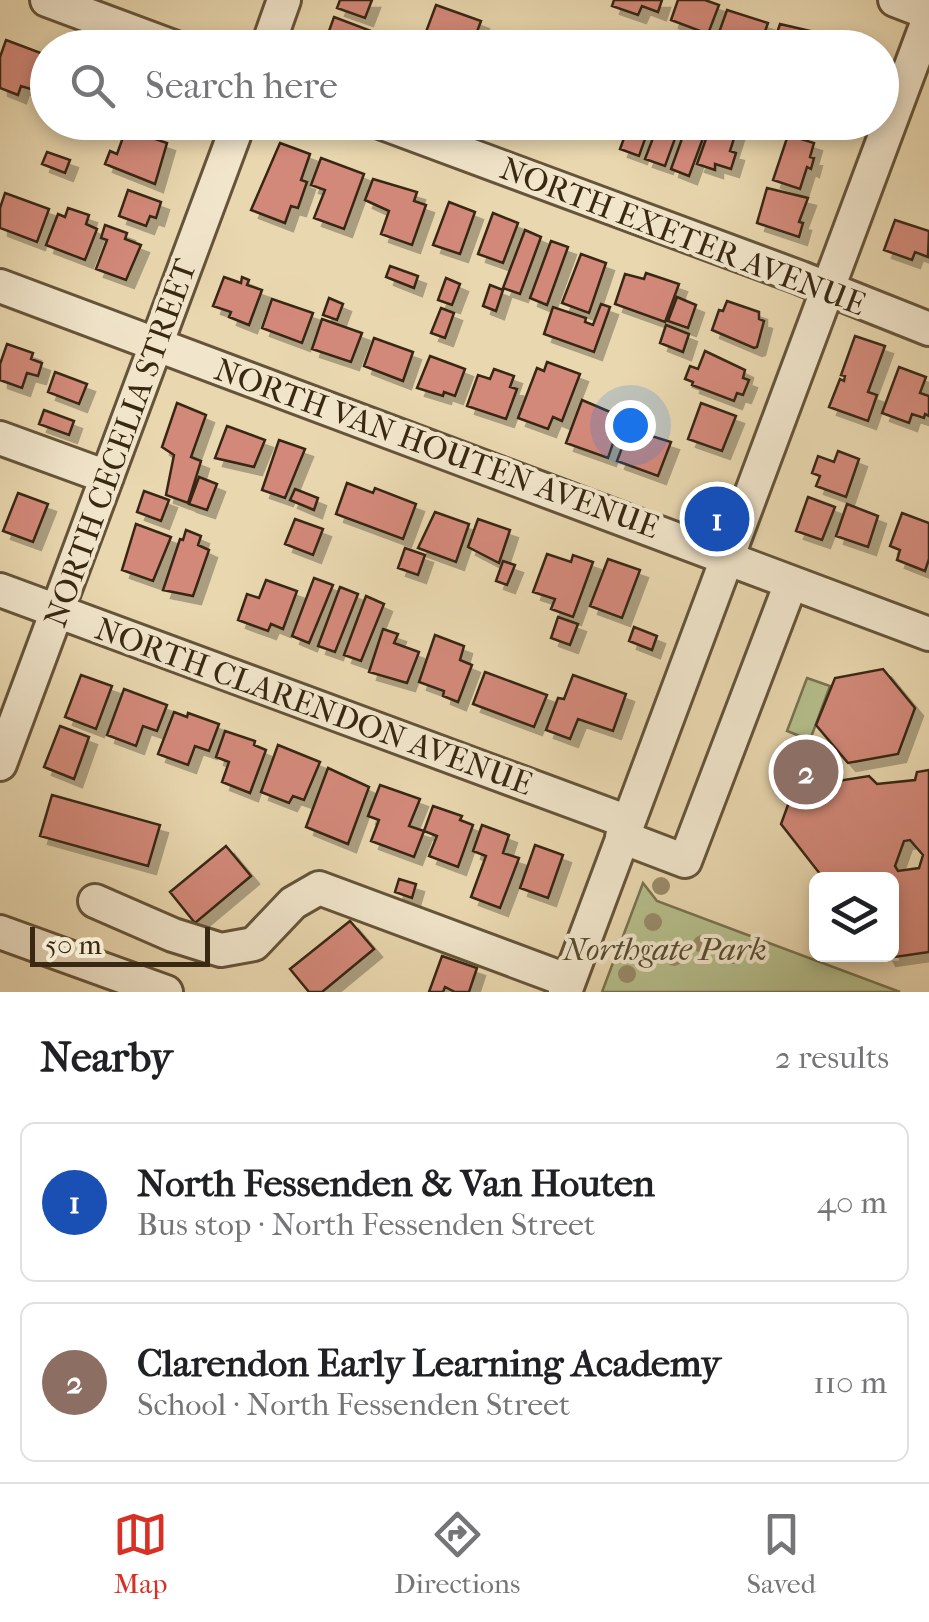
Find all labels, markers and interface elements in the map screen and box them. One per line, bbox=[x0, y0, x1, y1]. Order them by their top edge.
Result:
search box bbox=[30, 30, 899, 140]
icon: search bbox=[65, 58, 120, 113]
text: Search here bbox=[145, 63, 338, 108]
street label: NORTH EXETER AVENUE bbox=[495, 150, 870, 323]
street label: NORTH CECELIA STREET bbox=[37, 254, 204, 632]
street label: NORTH VAN HOUTEN AVENUE bbox=[210, 351, 664, 546]
your location bbox=[605, 400, 656, 451]
pin: 1 bbox=[684, 482, 750, 556]
street label: NORTH CLARENDON AVENUE bbox=[90, 610, 537, 803]
pin: 2 bbox=[774, 734, 838, 810]
map controls bbox=[809, 872, 899, 962]
button: layers bbox=[809, 872, 899, 962]
scale bar bbox=[30, 922, 210, 966]
text: 50 m bbox=[45, 928, 102, 961]
park label: Northgate Park bbox=[562, 931, 767, 968]
text: Nearby bbox=[40, 1033, 172, 1082]
text: 2 results bbox=[775, 1039, 889, 1076]
text: North Fessenden & Van Houten bbox=[137, 1161, 655, 1206]
text: 1 bbox=[69, 1184, 80, 1221]
text: 40 m bbox=[817, 1184, 887, 1221]
text: Bus stop · North Fessenden Street bbox=[137, 1206, 595, 1243]
text: Clarendon Early Learning Academy bbox=[137, 1341, 721, 1386]
text: 2 bbox=[66, 1364, 83, 1401]
text: 110 m bbox=[813, 1364, 887, 1401]
text: School · North Fessenden Street bbox=[137, 1386, 570, 1423]
tab: Map bbox=[113, 1507, 168, 1600]
tab: Directions bbox=[394, 1507, 520, 1600]
tab: Saved bbox=[746, 1507, 816, 1600]

